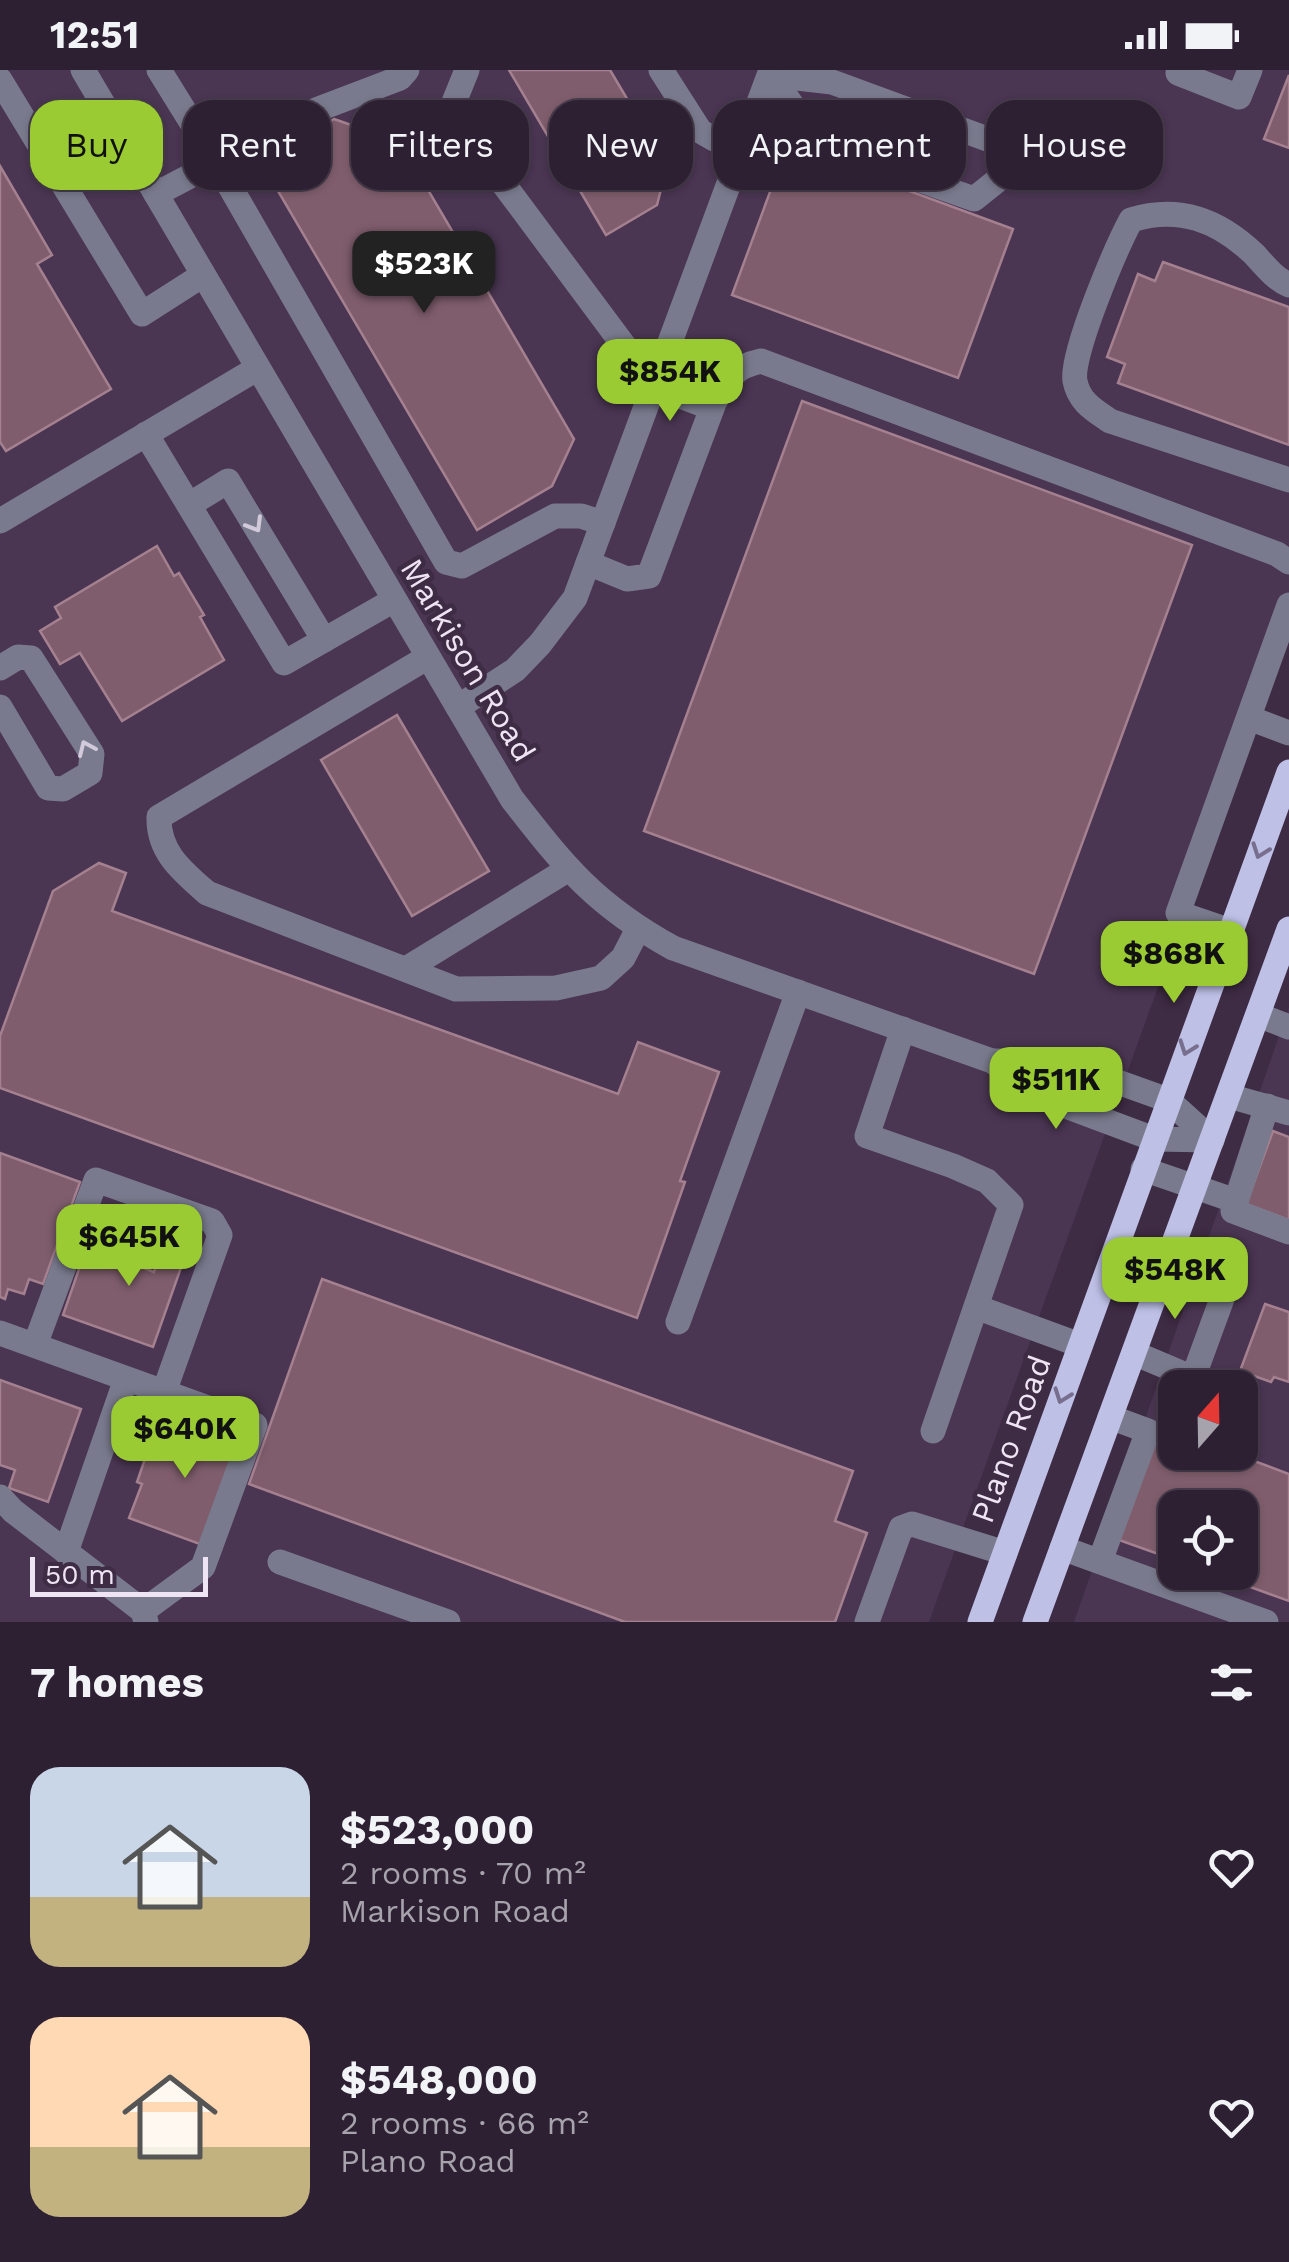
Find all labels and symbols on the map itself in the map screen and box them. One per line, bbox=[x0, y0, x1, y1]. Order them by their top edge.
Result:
pin: $523K bbox=[354, 231, 494, 316]
pin: $854K bbox=[600, 339, 740, 424]
one-way arrow bbox=[242, 514, 261, 532]
street label: Markison Road bbox=[393, 552, 543, 768]
one-way arrow bbox=[78, 741, 98, 759]
one-way arrow bbox=[1251, 842, 1272, 859]
pin: $868K bbox=[1104, 921, 1244, 1006]
one-way arrow bbox=[1179, 1039, 1199, 1056]
pin: $511K bbox=[986, 1047, 1126, 1132]
pin: $645K bbox=[59, 1204, 199, 1289]
pin: $548K bbox=[1105, 1237, 1245, 1322]
street label: Plano Road bbox=[963, 1350, 1059, 1528]
north arrow bbox=[1158, 1370, 1258, 1470]
one-way arrow bbox=[1053, 1386, 1073, 1403]
pin: $640K bbox=[115, 1396, 255, 1481]
scale bar bbox=[30, 1552, 208, 1596]

